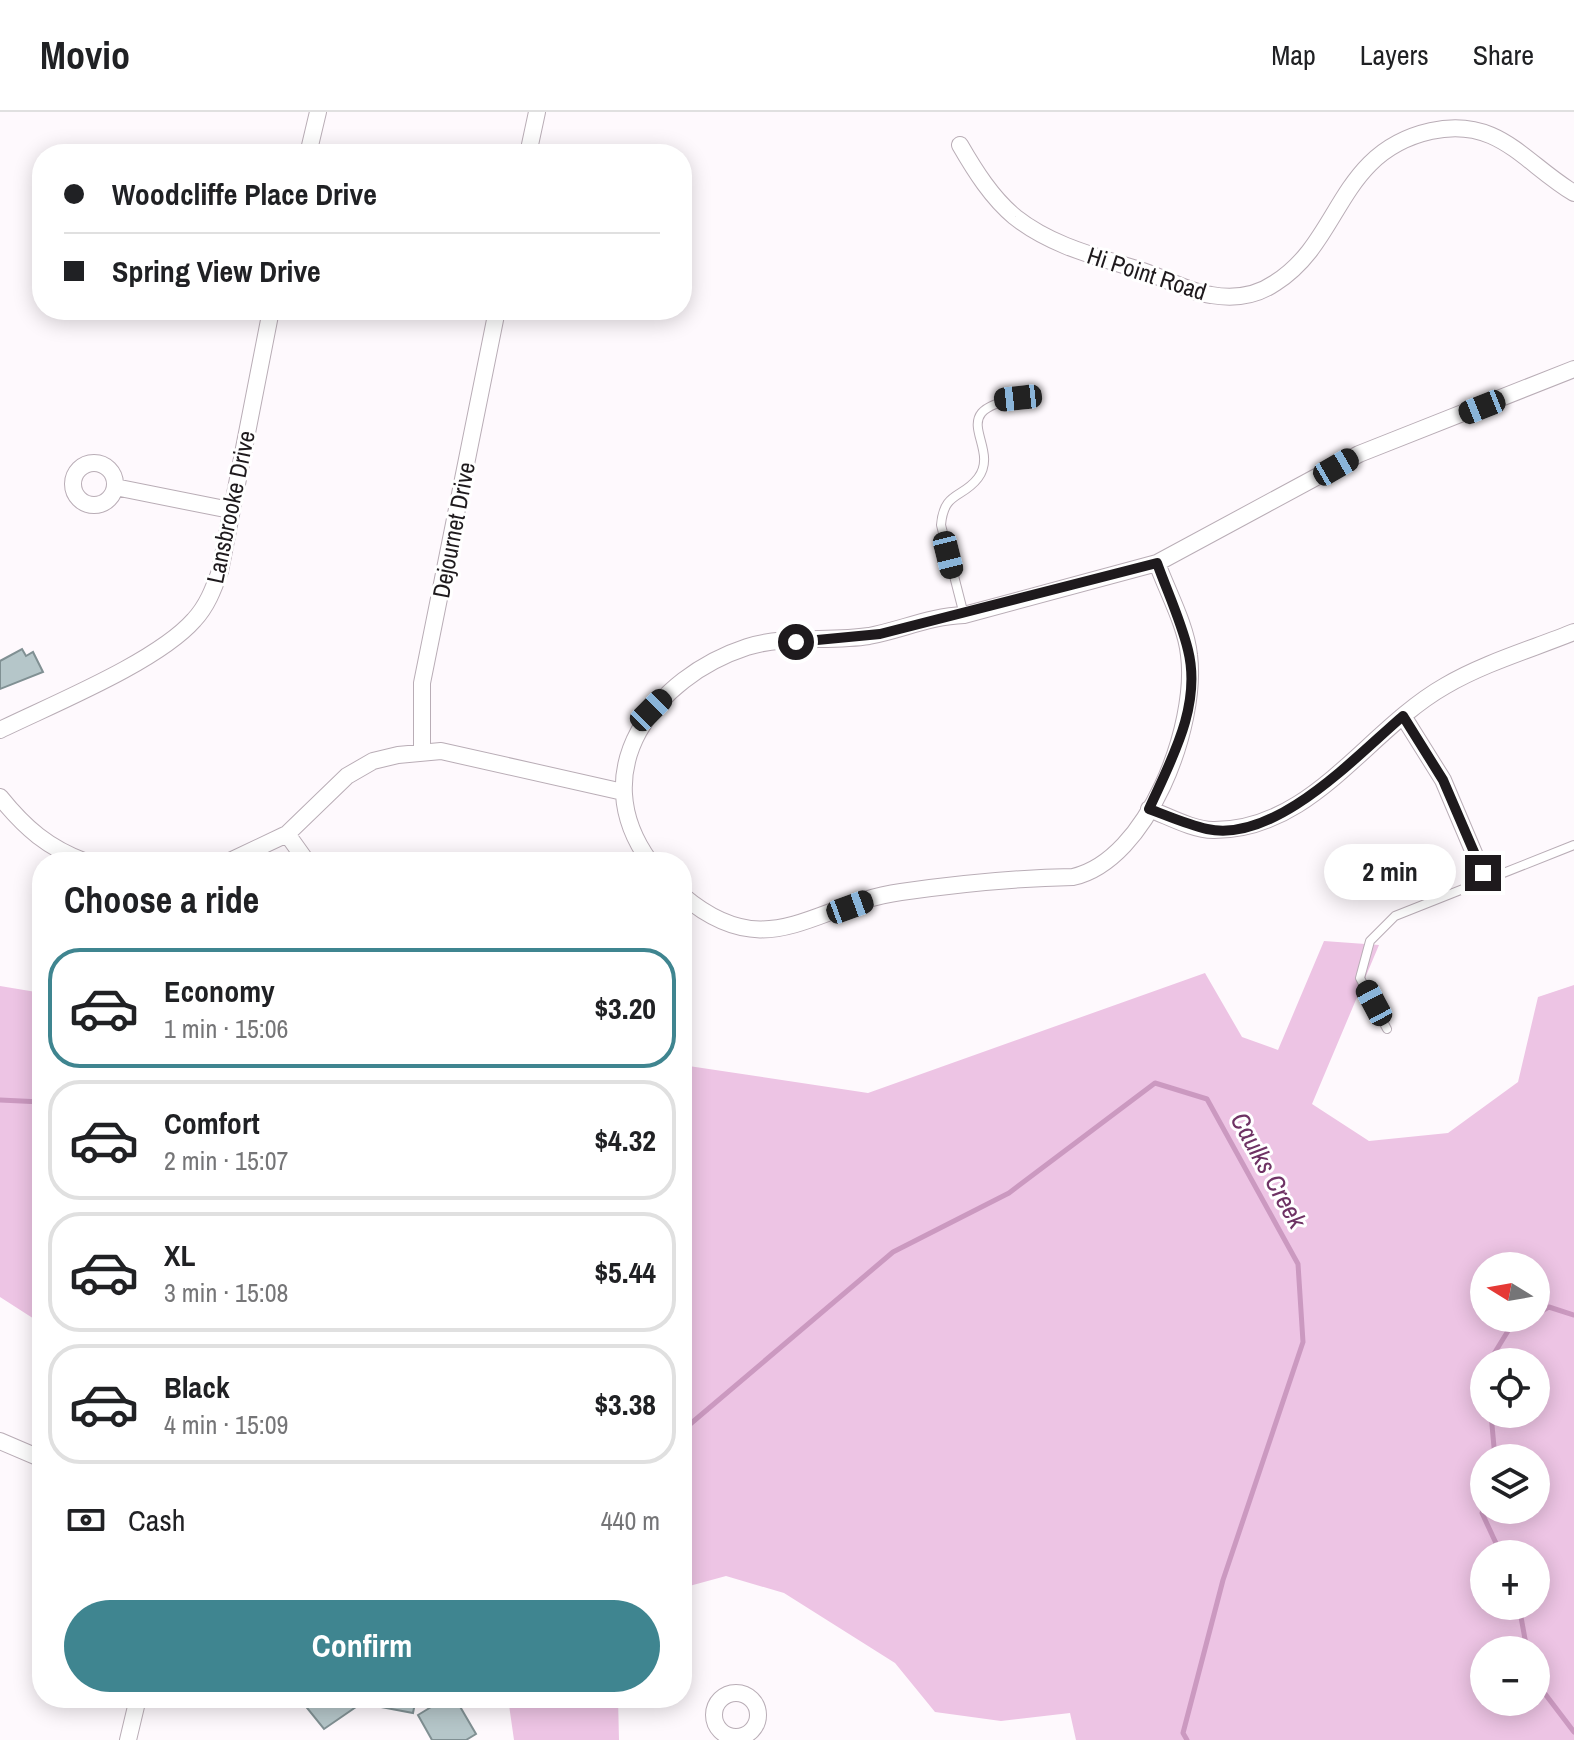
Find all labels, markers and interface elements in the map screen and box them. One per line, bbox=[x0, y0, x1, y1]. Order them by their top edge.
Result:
text: Movio bbox=[40, 30, 130, 81]
text: Map bbox=[1271, 36, 1316, 74]
text: Layers bbox=[1360, 36, 1429, 74]
text: Share bbox=[1473, 36, 1534, 74]
text: Woodcliffe Place Drive bbox=[112, 174, 377, 214]
street label: Hi Point Road bbox=[1083, 239, 1211, 307]
text: Spring View Drive bbox=[112, 251, 321, 291]
car bbox=[993, 384, 1043, 412]
car bbox=[1455, 387, 1509, 427]
street label: Lansbrooke Drive bbox=[198, 428, 262, 586]
car bbox=[1309, 445, 1363, 489]
street label: Dejournet Drive bbox=[424, 459, 482, 601]
car bbox=[931, 529, 965, 581]
route start bbox=[778, 624, 814, 660]
car bbox=[626, 685, 676, 735]
callout: 2 min bbox=[1323, 845, 1455, 901]
text: 2 min bbox=[1362, 854, 1418, 889]
route end bbox=[1465, 855, 1501, 891]
text: Choose a ride bbox=[64, 876, 259, 924]
car bbox=[823, 888, 877, 926]
text: Economy bbox=[164, 971, 275, 1011]
icon: car bbox=[68, 972, 140, 1044]
car bbox=[1352, 976, 1396, 1030]
text: $3.20 bbox=[594, 988, 656, 1028]
text: 1 min · 15:06 bbox=[164, 1011, 288, 1046]
text: Comfort bbox=[164, 1103, 260, 1143]
icon: car bbox=[68, 1104, 140, 1176]
water label: Caulks Creek bbox=[1223, 1106, 1316, 1236]
text: $4.32 bbox=[594, 1120, 656, 1160]
text: 2 min · 15:07 bbox=[164, 1143, 288, 1178]
text: XL bbox=[164, 1235, 195, 1275]
icon: car bbox=[68, 1236, 140, 1308]
text: $5.44 bbox=[594, 1252, 656, 1292]
north arrow bbox=[1470, 1252, 1550, 1332]
map controls bbox=[1470, 1252, 1550, 1716]
text: 3 min · 15:08 bbox=[164, 1275, 288, 1310]
button: locate bbox=[1470, 1348, 1550, 1428]
text: Black bbox=[164, 1367, 230, 1407]
icon: car bbox=[68, 1368, 140, 1440]
text: $3.38 bbox=[594, 1384, 656, 1424]
text: 4 min · 15:09 bbox=[164, 1407, 288, 1442]
button: layers bbox=[1470, 1444, 1550, 1524]
icon: cash bbox=[64, 1498, 108, 1542]
text: Cash bbox=[128, 1500, 185, 1540]
text: 440 m bbox=[601, 1503, 660, 1538]
button: + bbox=[1470, 1540, 1550, 1620]
button: Confirm bbox=[64, 1600, 660, 1692]
button: − bbox=[1470, 1636, 1550, 1716]

